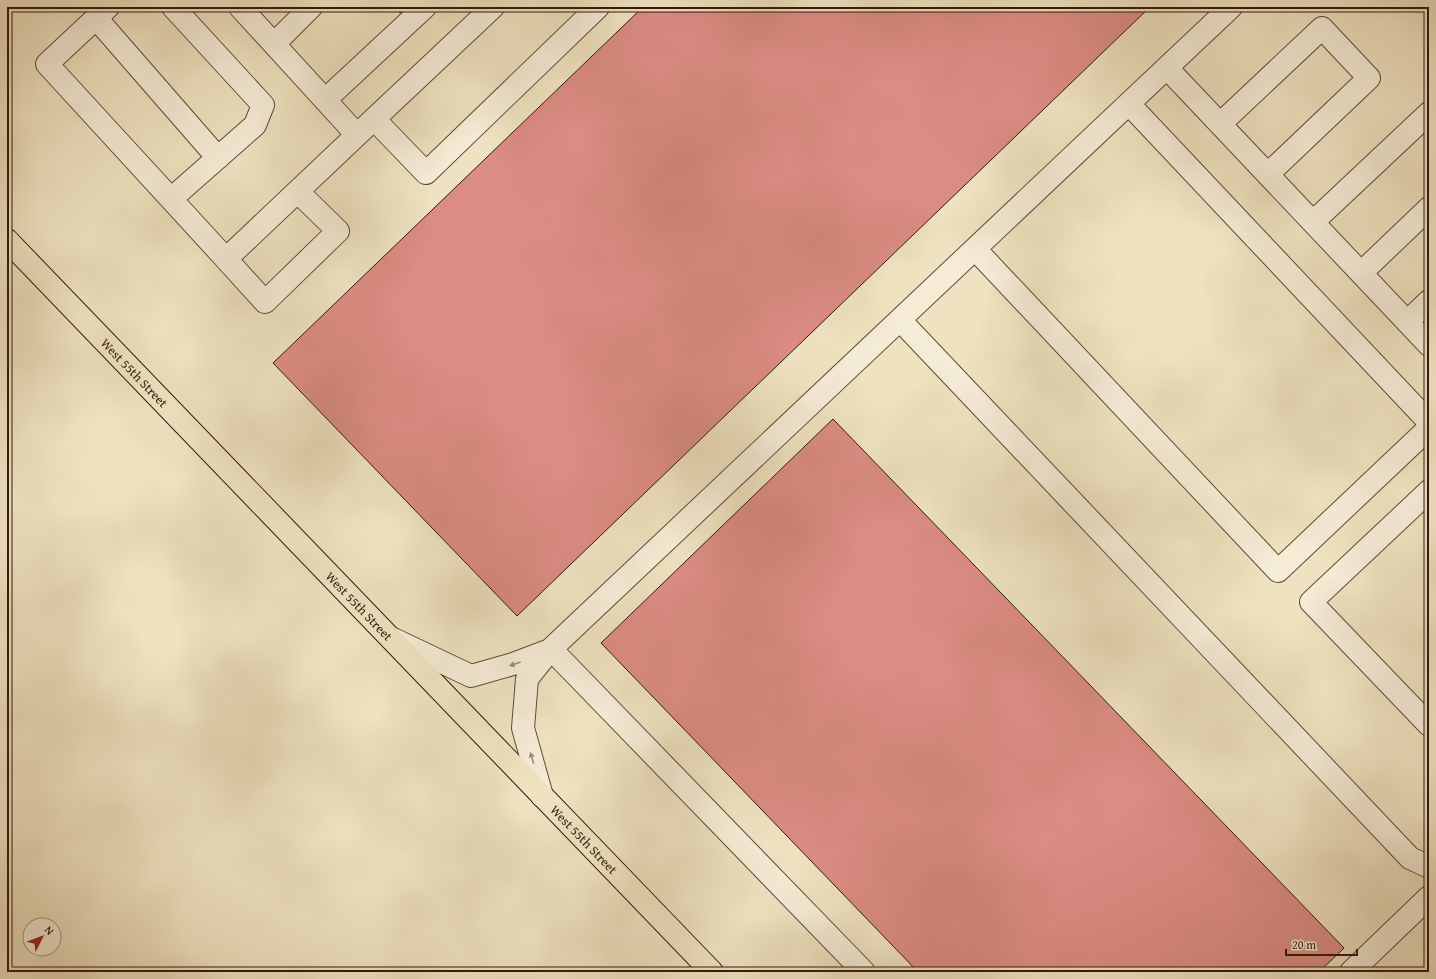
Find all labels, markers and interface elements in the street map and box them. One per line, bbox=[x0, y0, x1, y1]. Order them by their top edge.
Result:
street label: West 55th Street bbox=[97, 334, 173, 412]
street label: West 55th Street bbox=[321, 567, 398, 645]
one-way arrow bbox=[508, 661, 520, 667]
one-way arrow bbox=[528, 752, 534, 764]
street label: West 55th Street bbox=[546, 800, 622, 878]
north arrow bbox=[22, 917, 62, 957]
text: N bbox=[41, 922, 58, 939]
scale bar bbox=[1286, 931, 1357, 957]
text: 20 m bbox=[1292, 936, 1316, 953]

